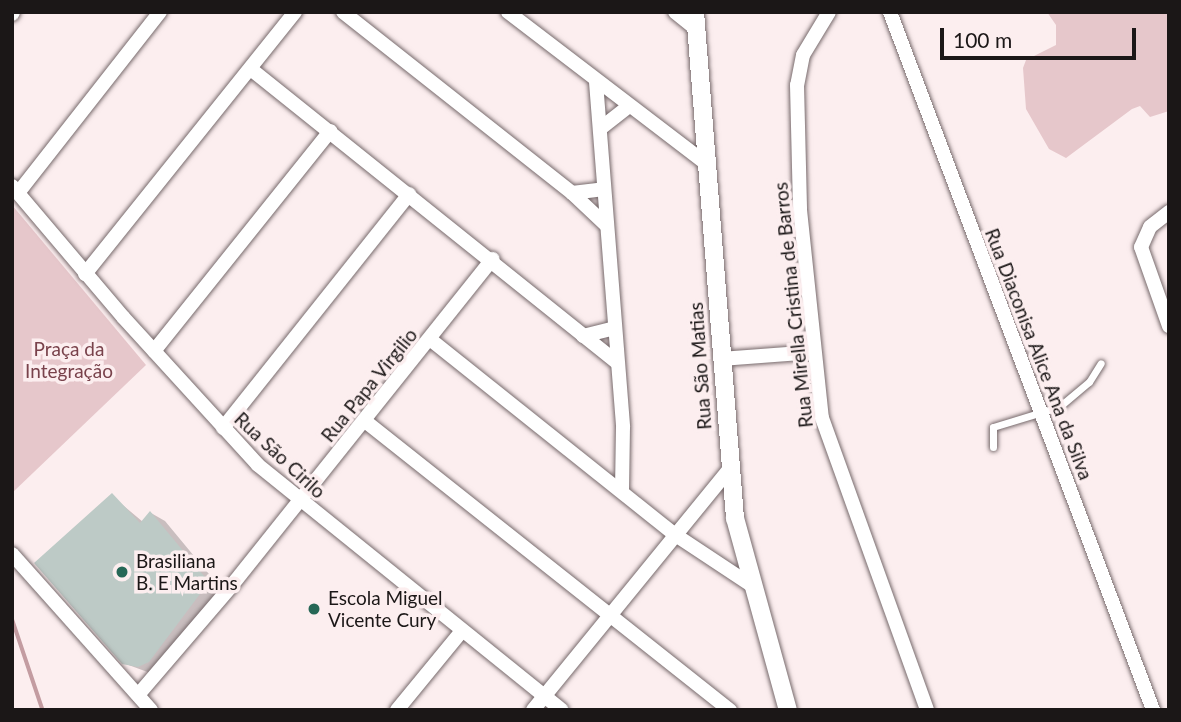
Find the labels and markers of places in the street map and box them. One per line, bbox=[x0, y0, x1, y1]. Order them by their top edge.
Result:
place label: Brasiliana B. E Martins bbox=[136, 550, 238, 594]
marker: Brasiliana B. E Martins bbox=[114, 564, 130, 580]
place label: Escola Miguel Vicente Cury bbox=[328, 587, 443, 631]
marker: Escola Miguel Vicente Cury bbox=[306, 601, 322, 617]

